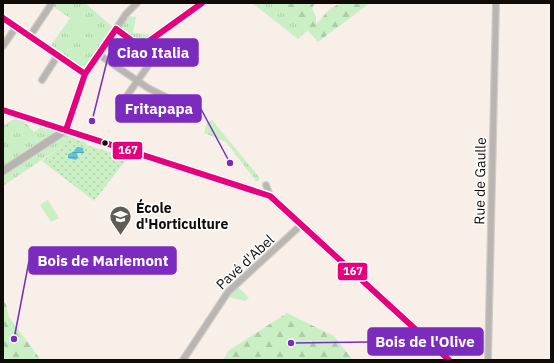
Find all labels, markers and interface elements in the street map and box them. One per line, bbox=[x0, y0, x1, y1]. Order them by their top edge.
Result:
callout: Ciao Italia bbox=[109, 39, 198, 66]
text: Ciao Italia bbox=[117, 43, 190, 62]
callout: Fritapapa bbox=[116, 95, 201, 122]
text: Fritapapa bbox=[125, 99, 194, 118]
street label: Rue de Gaulle bbox=[470, 137, 490, 225]
unlabelled marker bbox=[100, 138, 110, 148]
line badge: 167 bbox=[112, 141, 143, 160]
text: 167 bbox=[118, 143, 138, 157]
place label: École d'Horticulture bbox=[136, 198, 228, 233]
school or university icon: École d'Horticulture bbox=[108, 203, 134, 236]
street label: Pavé d'Abel bbox=[212, 230, 278, 293]
callout: Bois de Mariemont bbox=[29, 247, 176, 274]
text: Bois de Mariemont bbox=[37, 251, 169, 270]
line badge: 167 bbox=[337, 262, 368, 281]
text: 167 bbox=[343, 264, 363, 278]
callout: Bois de l'Olive bbox=[368, 328, 483, 355]
text: Bois de l'Olive bbox=[375, 332, 475, 351]

